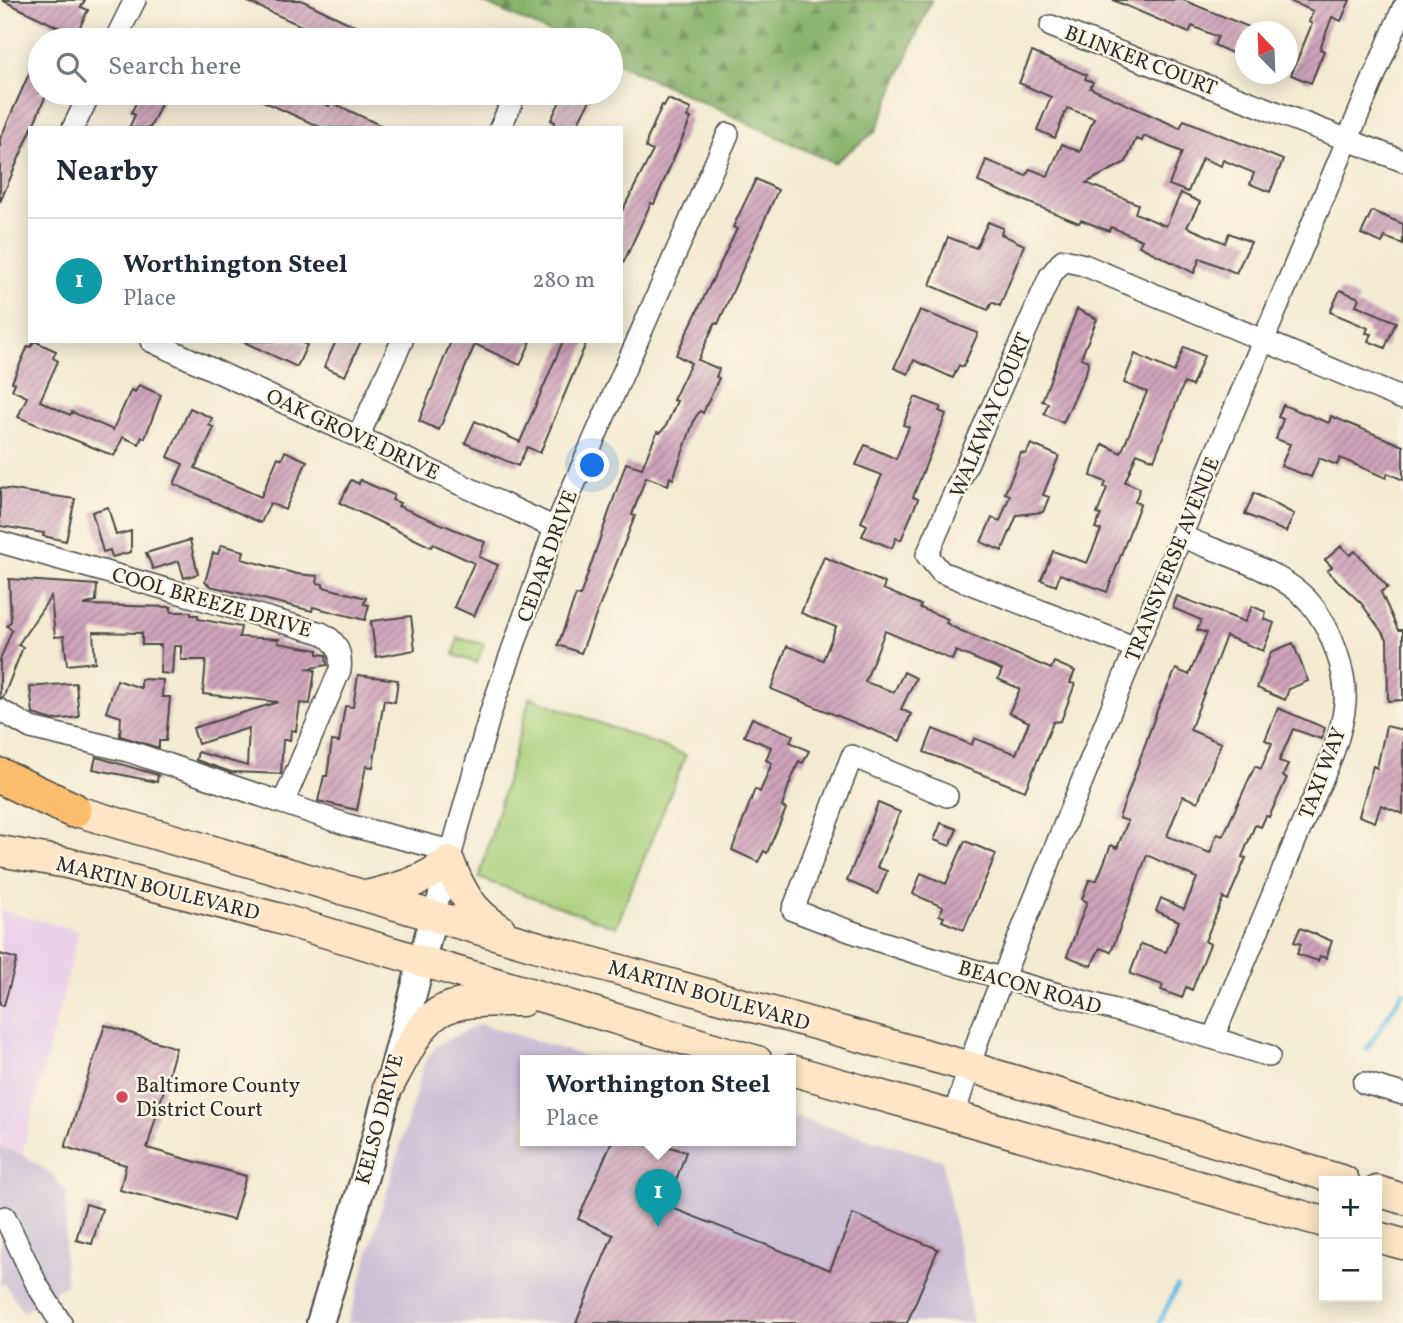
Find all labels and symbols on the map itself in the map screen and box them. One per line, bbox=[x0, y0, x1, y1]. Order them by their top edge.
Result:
street label: BLINKER COURT bbox=[1060, 19, 1221, 104]
north arrow bbox=[1235, 21, 1298, 84]
street label: WALKWAY COURT bbox=[944, 329, 1039, 503]
street label: OAK GROVE DRIVE bbox=[261, 382, 444, 488]
your location bbox=[575, 448, 609, 482]
street label: TRANSVERSE AVENUE bbox=[1119, 453, 1228, 666]
street label: CEDAR DRIVE bbox=[511, 486, 586, 627]
street label: COOL BREEZE DRIVE bbox=[108, 561, 315, 646]
street label: TAXI WAY bbox=[1293, 724, 1354, 824]
street label: MARTIN BOULEVARD bbox=[53, 850, 262, 929]
street label: MARTIN BOULEVARD bbox=[604, 954, 813, 1039]
street label: BEACON ROAD bbox=[955, 954, 1105, 1023]
street label: KELSO DRIVE bbox=[349, 1051, 412, 1188]
place label: Baltimore County District Court bbox=[136, 1072, 301, 1125]
marker: Baltimore County District Court bbox=[114, 1089, 130, 1105]
pin: 1 bbox=[635, 1169, 681, 1227]

